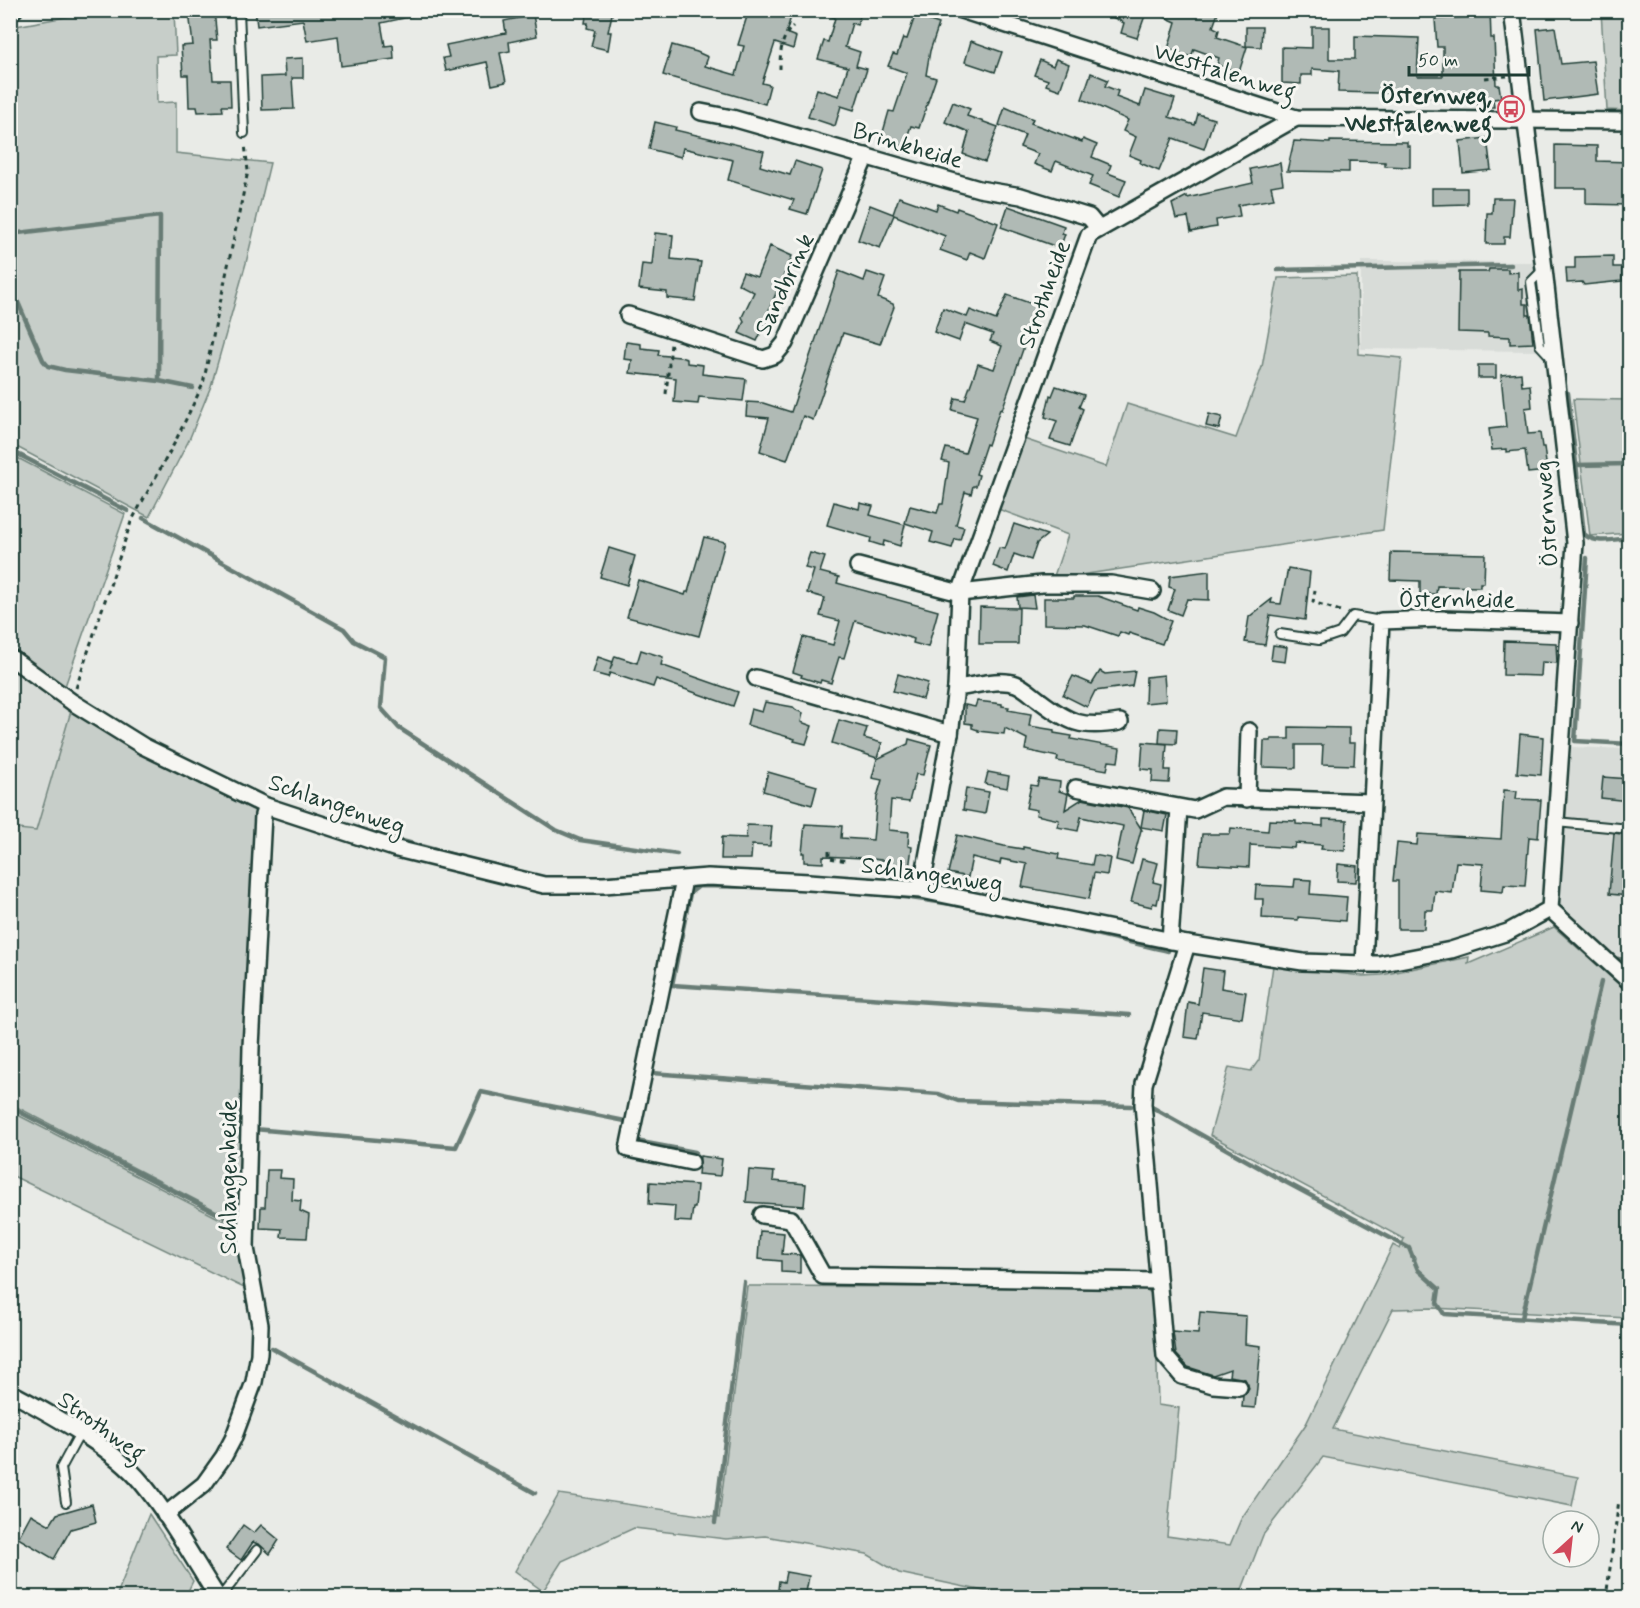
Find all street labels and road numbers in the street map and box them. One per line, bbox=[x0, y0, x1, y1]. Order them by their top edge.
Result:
street label: Westfalenweg bbox=[1149, 36, 1299, 112]
street label: Brinkheide bbox=[849, 116, 967, 177]
street label: Sandbrink bbox=[748, 228, 823, 341]
street label: Strothheide bbox=[1012, 236, 1079, 353]
street label: Östernweg bbox=[1528, 460, 1567, 568]
street label: Östernheide bbox=[1399, 585, 1515, 616]
street label: Schlangenweg bbox=[263, 768, 409, 845]
street label: Schlangenweg bbox=[859, 850, 1005, 903]
street label: Schlangenheide bbox=[214, 1099, 247, 1255]
street label: Strothweg bbox=[49, 1385, 151, 1472]

